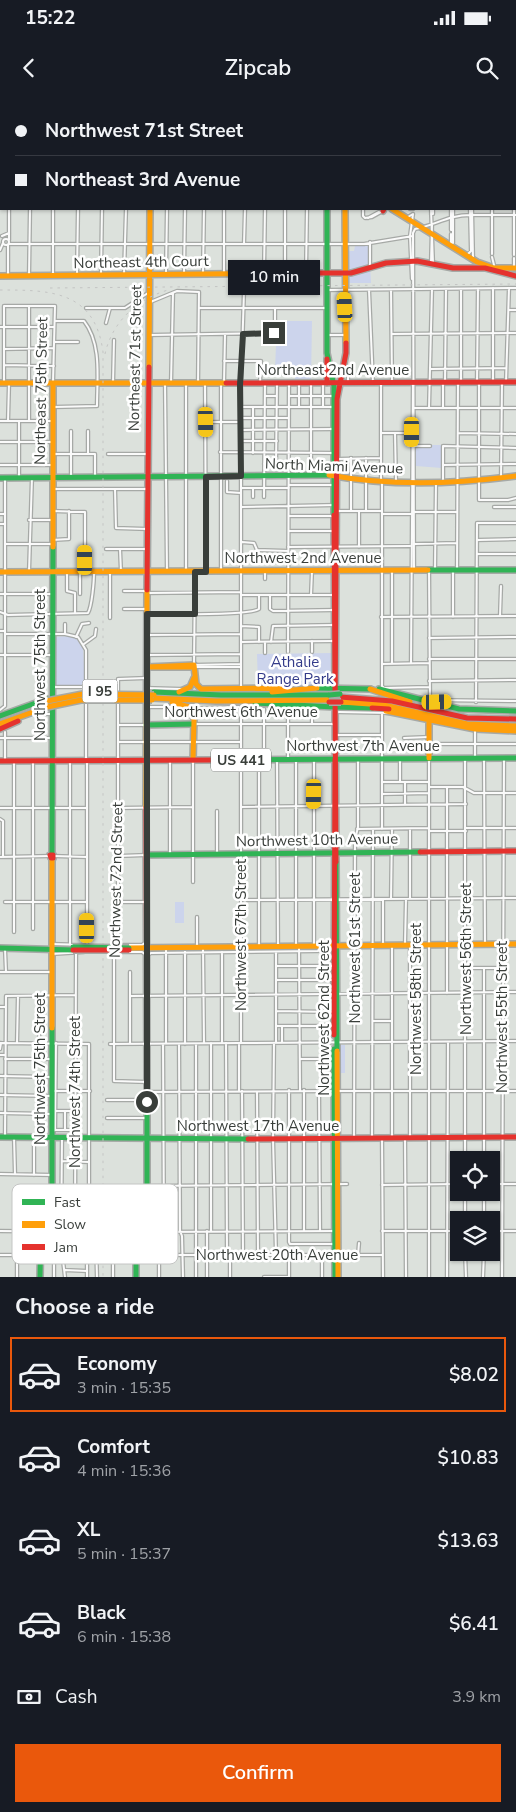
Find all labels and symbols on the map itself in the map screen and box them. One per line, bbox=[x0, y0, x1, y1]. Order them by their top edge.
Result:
street label: Northeast 4th Court bbox=[73, 251, 209, 273]
callout: 10 min bbox=[228, 260, 320, 296]
street label: Northeast 71st Street bbox=[124, 284, 146, 431]
car bbox=[336, 292, 353, 322]
street label: Northeast 75th Street bbox=[30, 316, 52, 465]
route end bbox=[263, 322, 285, 344]
street label: Northeast 2nd Avenue bbox=[257, 360, 409, 380]
car bbox=[198, 407, 213, 437]
car bbox=[404, 417, 419, 447]
street label: North Miami Avenue bbox=[265, 454, 403, 478]
car bbox=[77, 545, 92, 575]
street label: Northwest 2nd Avenue bbox=[225, 548, 381, 568]
street label: Northwest 75th Street bbox=[30, 588, 50, 741]
park label: Athalie Range Park bbox=[256, 652, 334, 689]
road number: I 95 bbox=[82, 680, 118, 702]
car bbox=[421, 694, 452, 710]
street label: Northwest 6th Avenue bbox=[164, 702, 318, 722]
street label: Northwest 7th Avenue bbox=[286, 736, 440, 756]
road number: US 441 bbox=[211, 748, 271, 772]
car bbox=[306, 779, 321, 809]
street label: Northwest 72nd Street bbox=[105, 801, 127, 958]
street label: Northwest 10th Avenue bbox=[236, 829, 398, 851]
street label: Northwest 67th Street bbox=[231, 858, 251, 1011]
street label: Northwest 61st Street bbox=[345, 872, 365, 1023]
street label: Northwest 56th Street bbox=[456, 882, 476, 1035]
car bbox=[79, 913, 94, 943]
street label: Northwest 58th Street bbox=[406, 922, 426, 1075]
street label: Northwest 62nd Street bbox=[314, 939, 334, 1096]
street label: Northwest 55th Street bbox=[492, 940, 512, 1093]
street label: Northwest 75th Street bbox=[30, 992, 50, 1145]
street label: Northwest 74th Street bbox=[65, 1015, 85, 1168]
route start bbox=[136, 1091, 158, 1113]
street label: Northwest 17th Avenue bbox=[177, 1116, 339, 1136]
legend bbox=[12, 1184, 178, 1264]
text: Fast bbox=[54, 1193, 80, 1212]
text: Slow bbox=[54, 1215, 86, 1234]
text: Jam bbox=[53, 1238, 78, 1257]
street label: Northwest 20th Avenue bbox=[196, 1245, 358, 1265]

